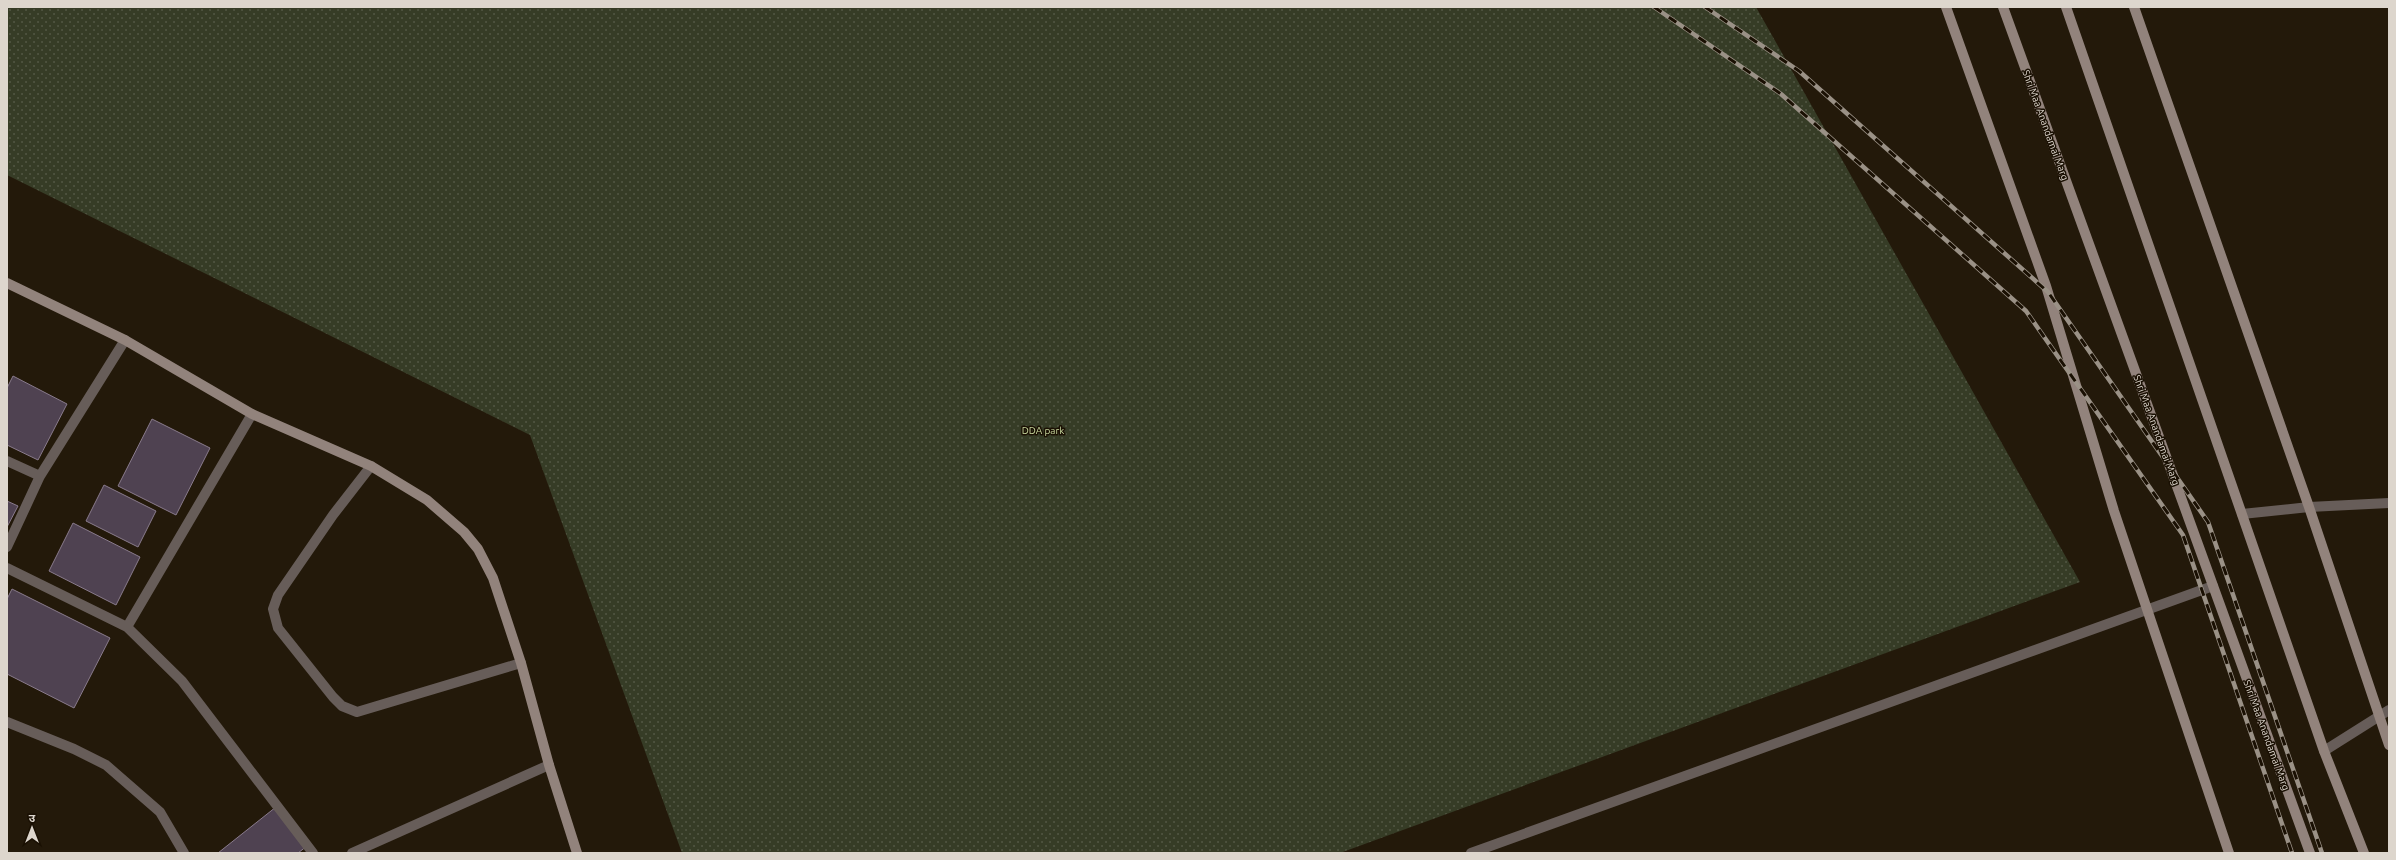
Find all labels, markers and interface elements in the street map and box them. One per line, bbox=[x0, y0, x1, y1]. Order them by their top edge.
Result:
street label: Shri Maa Anandamai Marg bbox=[2020, 68, 2071, 182]
street label: Shri Maa Anandamai Marg bbox=[2131, 373, 2182, 487]
park label: DDA park bbox=[1022, 425, 1064, 436]
street label: Shri Maa Anandamai Marg bbox=[2241, 678, 2292, 792]
north arrow bbox=[12, 808, 52, 848]
text: उ bbox=[29, 812, 36, 824]

